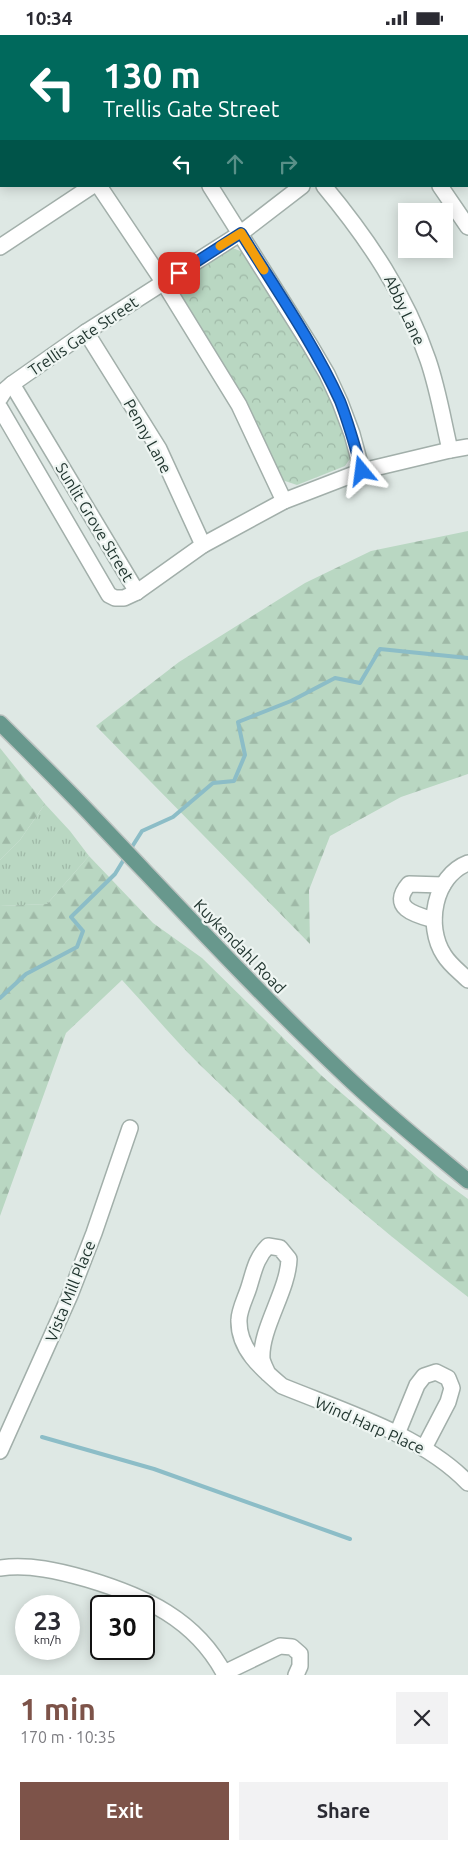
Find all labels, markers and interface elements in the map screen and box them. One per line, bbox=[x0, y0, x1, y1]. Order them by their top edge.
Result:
text: 10:34 bbox=[25, 7, 73, 29]
icon: left bbox=[20, 55, 85, 120]
text: 130 m bbox=[103, 55, 201, 95]
text: Trellis Gate Street bbox=[103, 96, 280, 121]
icon: left bbox=[168, 150, 196, 178]
icon: ahead bbox=[221, 150, 249, 178]
icon: right bbox=[274, 150, 302, 178]
map controls bbox=[398, 203, 453, 258]
button: search bbox=[398, 203, 453, 258]
pin bbox=[158, 252, 200, 294]
icon: arrive bbox=[165, 259, 193, 287]
street label: Abby Lane bbox=[381, 272, 429, 348]
street label: Trellis Gate Street bbox=[25, 292, 142, 379]
street label: Penny Lane bbox=[120, 396, 176, 476]
position arrow bbox=[335, 444, 387, 496]
street label: Sunlit Grove Street bbox=[52, 459, 138, 585]
street label: Kuykendahl Road bbox=[191, 895, 289, 997]
street label: Vista Mill Place bbox=[41, 1238, 99, 1344]
street label: Wind Harp Place bbox=[312, 1393, 428, 1457]
speed limit sign: 30 bbox=[90, 1595, 155, 1660]
text: 23 bbox=[33, 1607, 62, 1635]
text: km/h bbox=[34, 1633, 61, 1646]
text: 1 min bbox=[20, 1692, 96, 1726]
button: close bbox=[396, 1692, 448, 1744]
text: 170 m · 10:35 bbox=[20, 1728, 116, 1746]
button: Exit bbox=[20, 1782, 229, 1840]
button: Share bbox=[239, 1782, 448, 1840]

